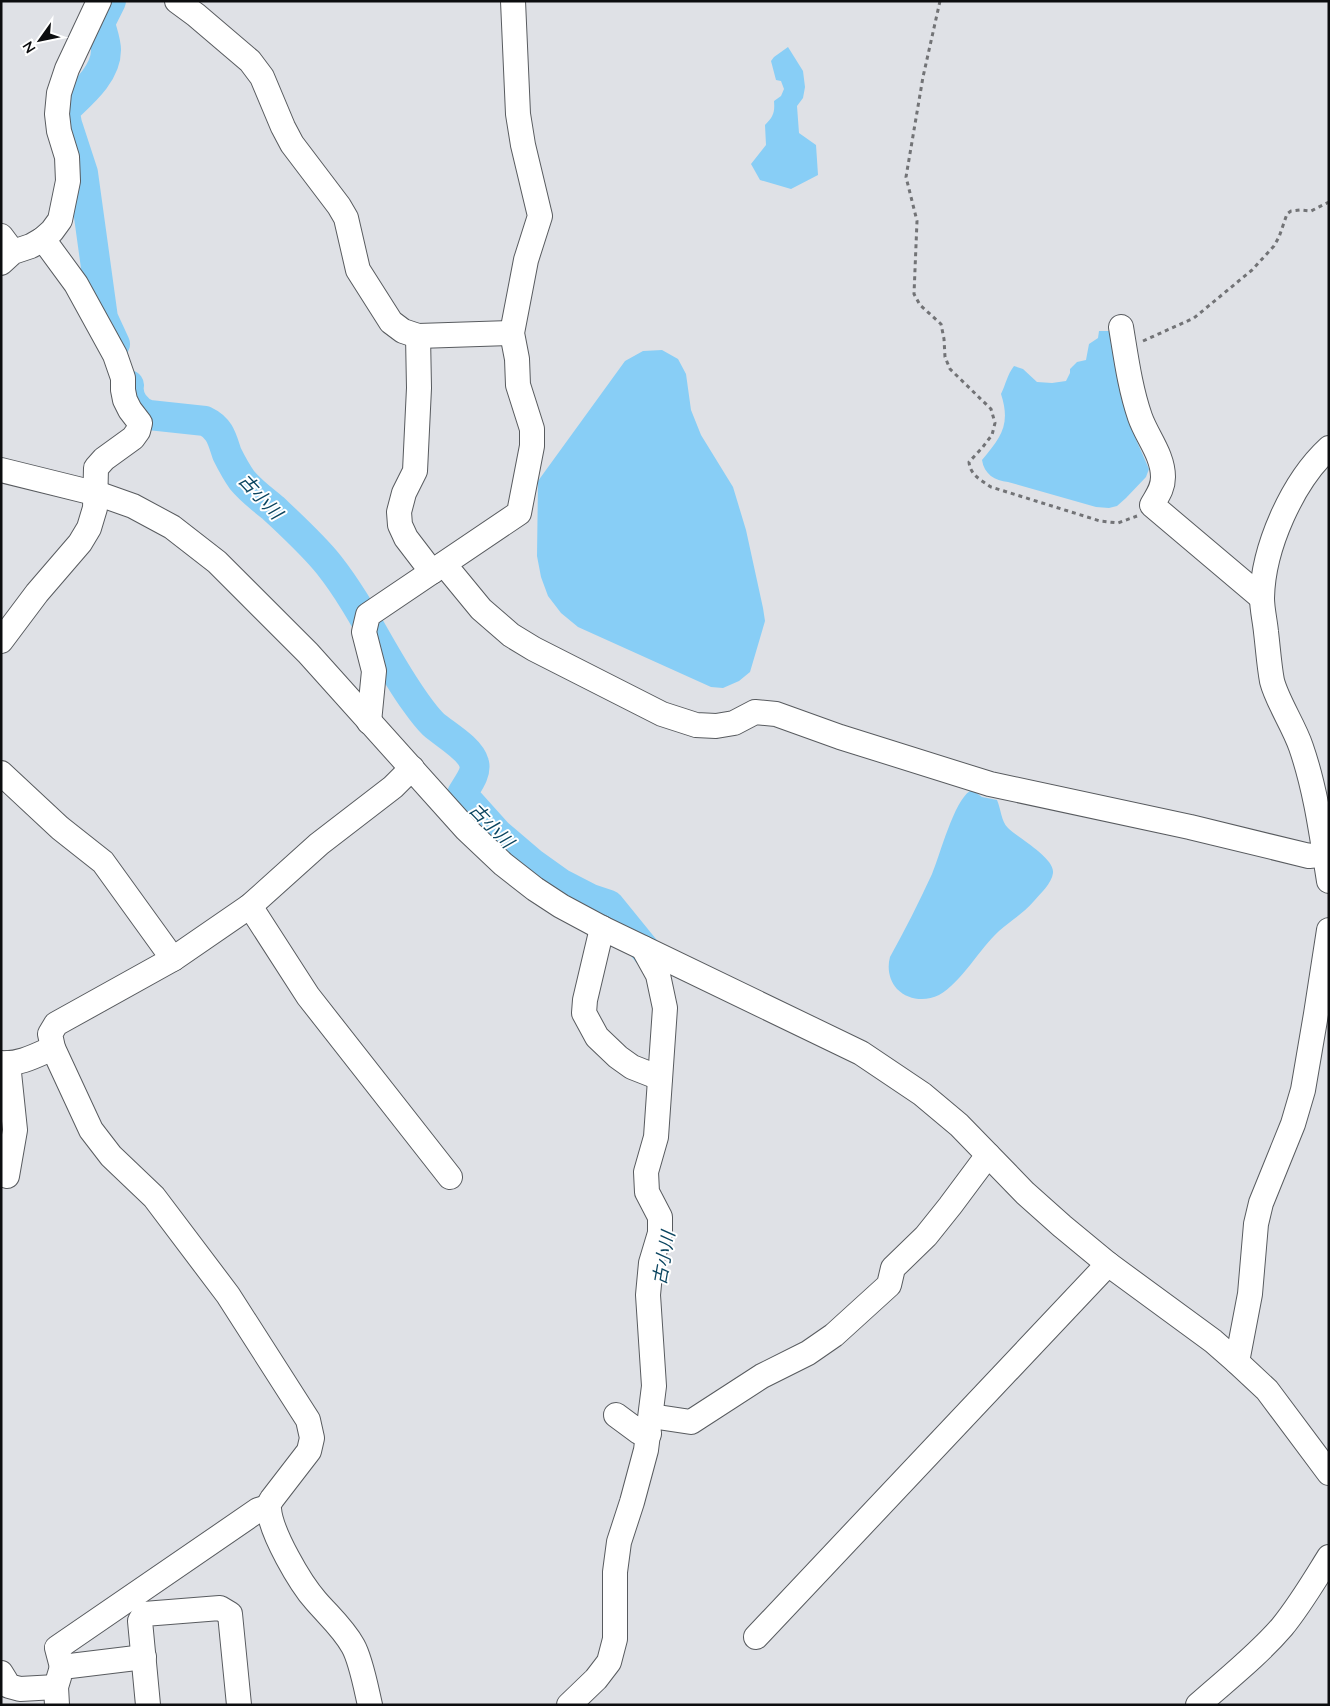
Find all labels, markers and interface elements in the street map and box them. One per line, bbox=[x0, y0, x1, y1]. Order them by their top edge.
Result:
north arrow bbox=[15, 15, 65, 65]
text: N bbox=[19, 38, 39, 57]
water label: 古小川 bbox=[235, 469, 289, 525]
water label: 古小川 bbox=[465, 798, 520, 854]
water label: 古小川 bbox=[647, 1228, 679, 1286]

